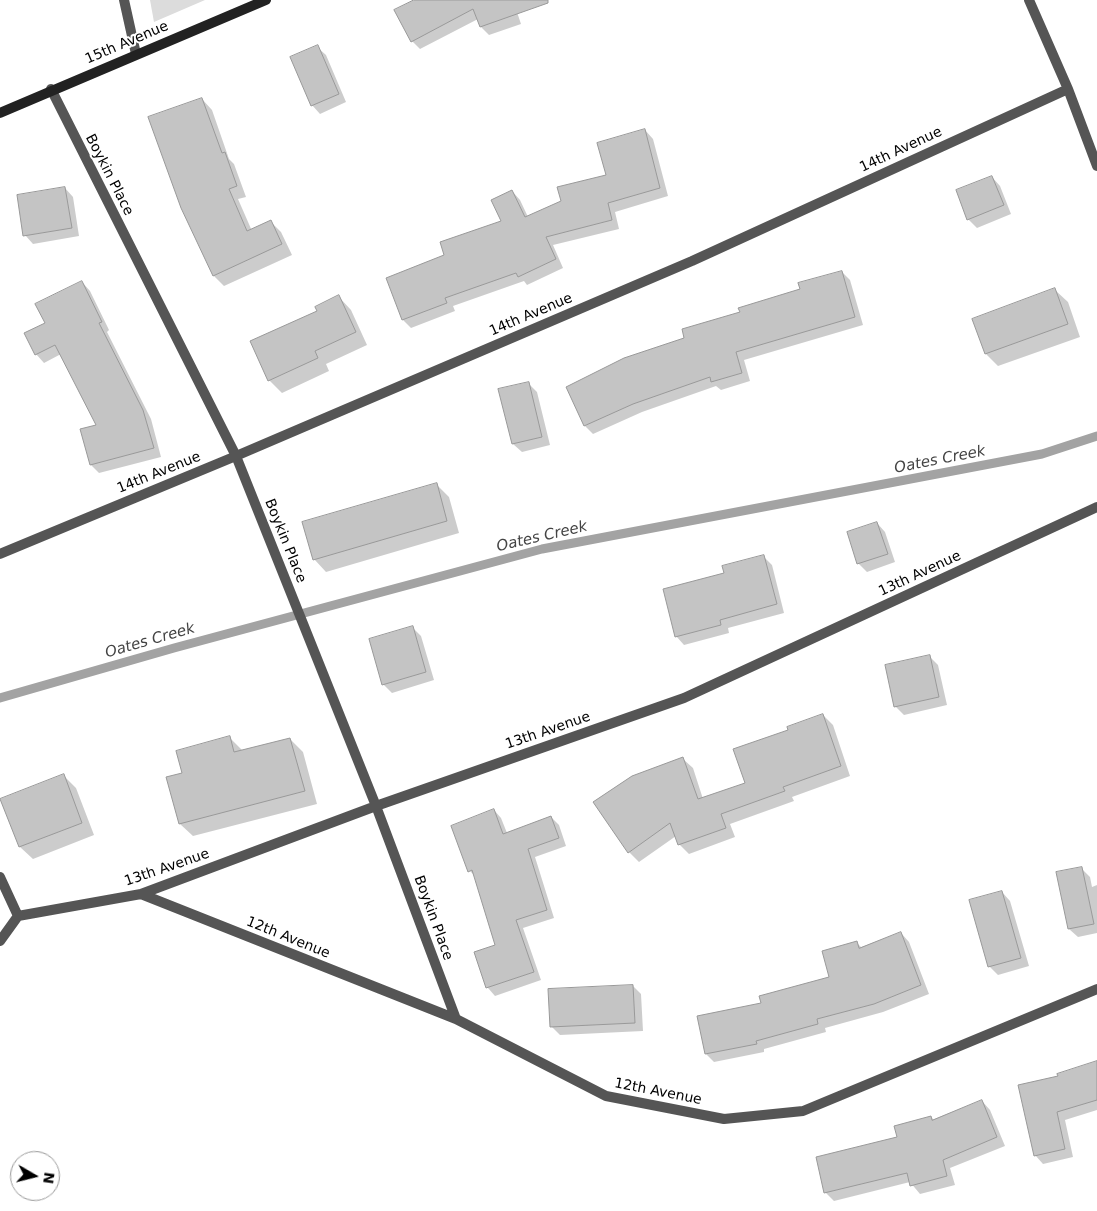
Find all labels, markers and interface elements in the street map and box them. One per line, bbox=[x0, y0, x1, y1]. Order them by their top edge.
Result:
street label: 15th Avenue bbox=[83, 18, 171, 68]
street label: 14th Avenue bbox=[857, 124, 945, 176]
street label: Boykin Place bbox=[81, 132, 137, 218]
street label: 14th Avenue bbox=[487, 290, 575, 340]
water label: Oates Creek bbox=[893, 442, 987, 478]
street label: 14th Avenue bbox=[115, 449, 203, 497]
street label: Boykin Place bbox=[261, 497, 309, 585]
water label: Oates Creek bbox=[495, 518, 589, 556]
street label: 13th Avenue bbox=[876, 548, 964, 600]
water label: Oates Creek bbox=[103, 620, 197, 662]
street label: 13th Avenue bbox=[503, 709, 593, 753]
street label: 13th Avenue bbox=[122, 846, 212, 890]
street label: Boykin Place bbox=[410, 873, 456, 963]
street label: 12th Avenue bbox=[244, 914, 332, 962]
street label: 12th Avenue bbox=[613, 1075, 703, 1109]
north arrow bbox=[10, 1151, 60, 1201]
text: N bbox=[40, 1171, 58, 1185]

